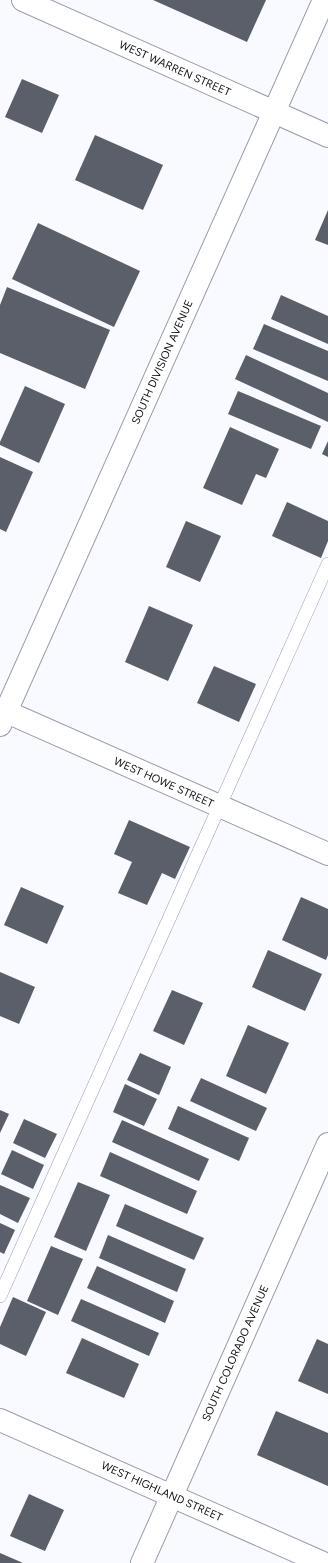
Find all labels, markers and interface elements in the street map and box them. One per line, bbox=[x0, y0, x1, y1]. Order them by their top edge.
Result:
street label: WEST WARREN STREET bbox=[117, 38, 233, 99]
street label: SOUTH DIVISION AVENUE bbox=[129, 298, 196, 426]
street label: WEST HOWE STREET bbox=[112, 755, 216, 810]
street label: SOUTH COLORADO AVENUE bbox=[199, 1283, 271, 1423]
street label: WEST HIGHLAND STREET bbox=[99, 1459, 224, 1524]

